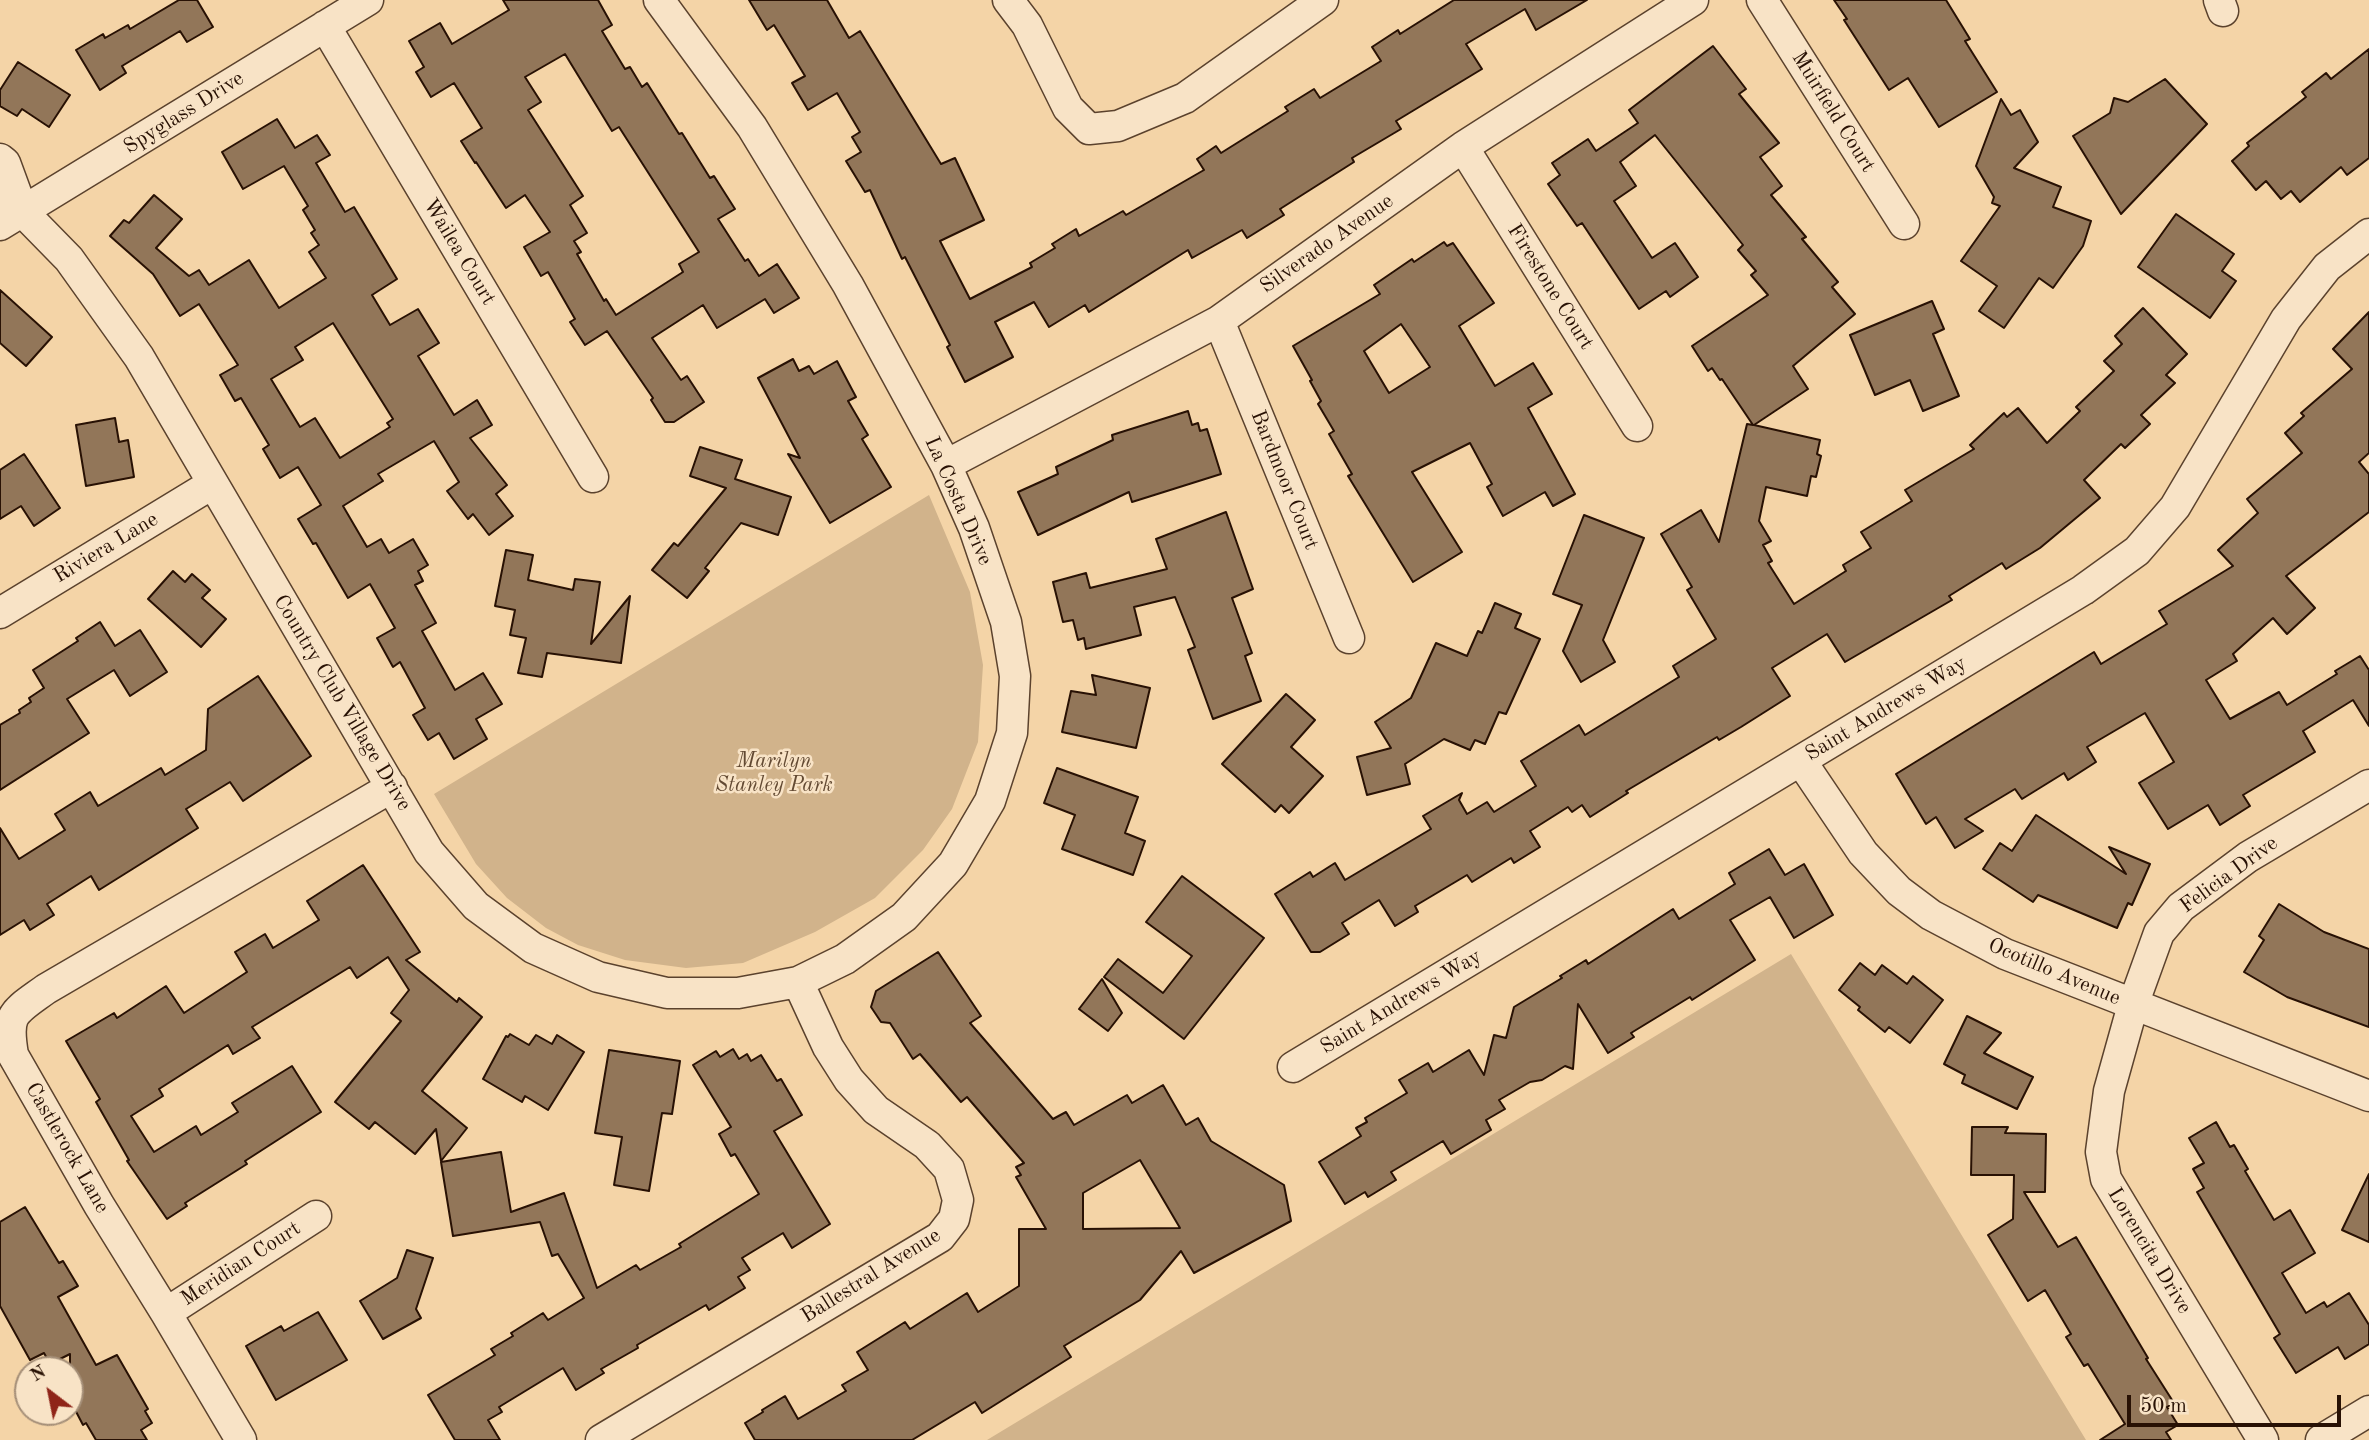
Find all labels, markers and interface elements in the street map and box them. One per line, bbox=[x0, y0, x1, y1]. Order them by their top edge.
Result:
street label: Muirfield Court bbox=[1786, 47, 1880, 177]
street label: Spyglass Drive bbox=[119, 66, 249, 160]
street label: Silverado Avenue bbox=[1255, 189, 1399, 299]
street label: Wailea Court bbox=[417, 194, 501, 310]
street label: Firestone Court bbox=[1501, 219, 1599, 355]
street label: Bardmoor Court bbox=[1245, 407, 1323, 553]
street label: La Costa Drive bbox=[918, 433, 998, 569]
street label: Riviera Lane bbox=[49, 507, 163, 589]
street label: Country Club Village Drive bbox=[267, 590, 417, 816]
street label: Saint Andrews Way bbox=[1801, 651, 1971, 767]
park label: Marilyn Stanley Park bbox=[715, 748, 833, 798]
street label: Felicia Drive bbox=[2175, 831, 2283, 919]
street label: Ocotillo Avenue bbox=[1984, 933, 2124, 1011]
street label: Saint Andrews Way bbox=[1316, 944, 1486, 1060]
street label: Castlerock Lane bbox=[19, 1078, 115, 1218]
street label: Lorencita Drive bbox=[2101, 1183, 2197, 1319]
street label: Meridian Court bbox=[177, 1216, 305, 1312]
street label: Ballestral Avenue bbox=[797, 1223, 945, 1329]
north arrow bbox=[14, 1356, 84, 1426]
text: N bbox=[27, 1363, 50, 1386]
scale bar bbox=[2131, 1380, 2344, 1424]
text: 50 m bbox=[2140, 1396, 2187, 1417]

